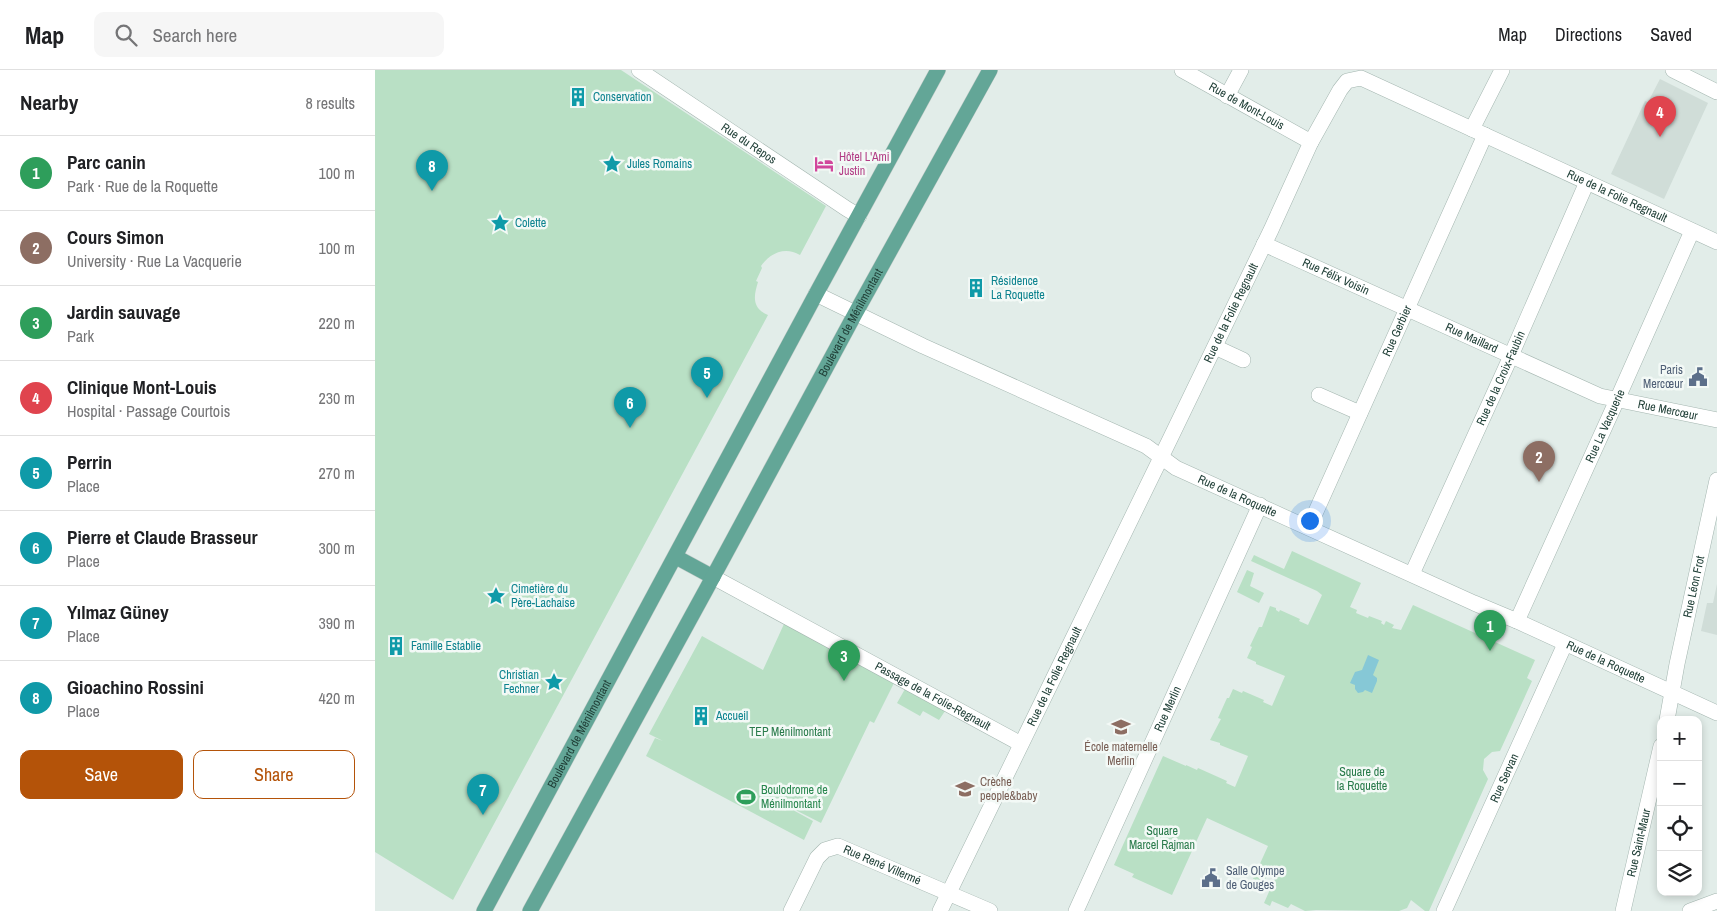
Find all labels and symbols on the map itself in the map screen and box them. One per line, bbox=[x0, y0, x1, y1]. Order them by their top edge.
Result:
street label: Rue de Mont-Louis bbox=[1206, 79, 1287, 134]
building icon: Conservation bbox=[567, 86, 589, 108]
place label: Conservation bbox=[593, 89, 652, 105]
pin: 4 bbox=[1644, 96, 1676, 137]
street label: Rue du Repos bbox=[718, 119, 779, 168]
place label: Hôtel L'Ami Justin bbox=[839, 149, 890, 179]
pin: 8 bbox=[416, 150, 448, 191]
place icon: Jules Romains bbox=[601, 153, 623, 175]
hotel icon: Hôtel L'Ami Justin bbox=[813, 153, 835, 175]
place label: Jules Romains bbox=[627, 156, 692, 172]
street label: Rue de la Folie Regnault bbox=[1564, 166, 1670, 226]
place icon: Colette bbox=[489, 212, 511, 234]
place label: Colette bbox=[515, 215, 546, 231]
street label: Rue Félix Voisin bbox=[1300, 254, 1372, 299]
street label: Rue de la Folie Regnault bbox=[1200, 260, 1262, 365]
street label: Boulevard de Ménilmontant bbox=[815, 266, 887, 379]
place label: Résidence La Roquette bbox=[991, 273, 1045, 303]
building icon: Résidence La Roquette bbox=[965, 277, 987, 299]
street label: Rue Gerbier bbox=[1379, 302, 1416, 359]
street label: Rue Maillard bbox=[1443, 319, 1500, 357]
street label: Rue de la Croix-Faubin bbox=[1473, 328, 1529, 428]
pin: 5 bbox=[691, 357, 723, 398]
place label: Paris Mercœur bbox=[1643, 362, 1684, 392]
public building icon: Paris Mercœur bbox=[1687, 366, 1709, 388]
pin: 6 bbox=[614, 387, 646, 428]
street label: Rue La Vacquerie bbox=[1582, 387, 1629, 465]
street label: Rue Mercœur bbox=[1636, 396, 1700, 424]
pin: 2 bbox=[1523, 441, 1555, 482]
street label: Rue de la Roquette bbox=[1195, 471, 1279, 521]
your location bbox=[1297, 508, 1323, 534]
street label: Rue Léon Frot bbox=[1679, 554, 1708, 619]
place label: Cimetière du Père-Lachaise bbox=[511, 581, 575, 611]
place icon: Cimetière du Père-Lachaise bbox=[485, 585, 507, 607]
pin: 1 bbox=[1474, 610, 1506, 651]
street label: Rue de la Folie Regnault bbox=[1023, 624, 1085, 729]
building icon: Famille Establie bbox=[385, 635, 407, 657]
street label: Rue de la Roquette bbox=[1564, 637, 1648, 687]
place label: Famille Establie bbox=[411, 638, 481, 654]
pin: 3 bbox=[828, 640, 860, 681]
street label: Passage de la Folie-Regnault bbox=[872, 658, 994, 734]
place label: Christian Fechner bbox=[499, 667, 540, 697]
place icon: Christian Fechner bbox=[543, 671, 565, 693]
street label: Boulevard de Ménilmontant bbox=[544, 677, 615, 791]
street label: Rue Merlin bbox=[1150, 684, 1185, 734]
building icon: Accueil bbox=[690, 705, 712, 727]
place label: Accueil bbox=[715, 708, 748, 724]
school or university icon: École maternelle Merlin bbox=[1110, 716, 1132, 738]
park label: TEP Ménilmontant bbox=[749, 724, 831, 740]
place label: École maternelle Merlin bbox=[1084, 739, 1158, 769]
street label: Rue Servan bbox=[1486, 751, 1522, 805]
park label: Square de la Roquette bbox=[1337, 764, 1387, 794]
pin: 7 bbox=[467, 774, 499, 815]
place label: Crèche people&baby bbox=[980, 774, 1038, 804]
school or university icon: Crèche people&baby bbox=[954, 778, 976, 800]
place label: Boulodrome de Ménilmontant bbox=[761, 782, 828, 812]
sports icon: Boulodrome de Ménilmontant bbox=[735, 786, 757, 808]
street label: Rue Saint-Maur bbox=[1623, 806, 1654, 878]
park label: Square Marcel Rajman bbox=[1129, 823, 1195, 853]
street label: Rue René Villermé bbox=[841, 841, 924, 889]
place label: Salle Olympe de Gouges bbox=[1226, 863, 1285, 893]
public building icon: Salle Olympe de Gouges bbox=[1200, 867, 1222, 889]

